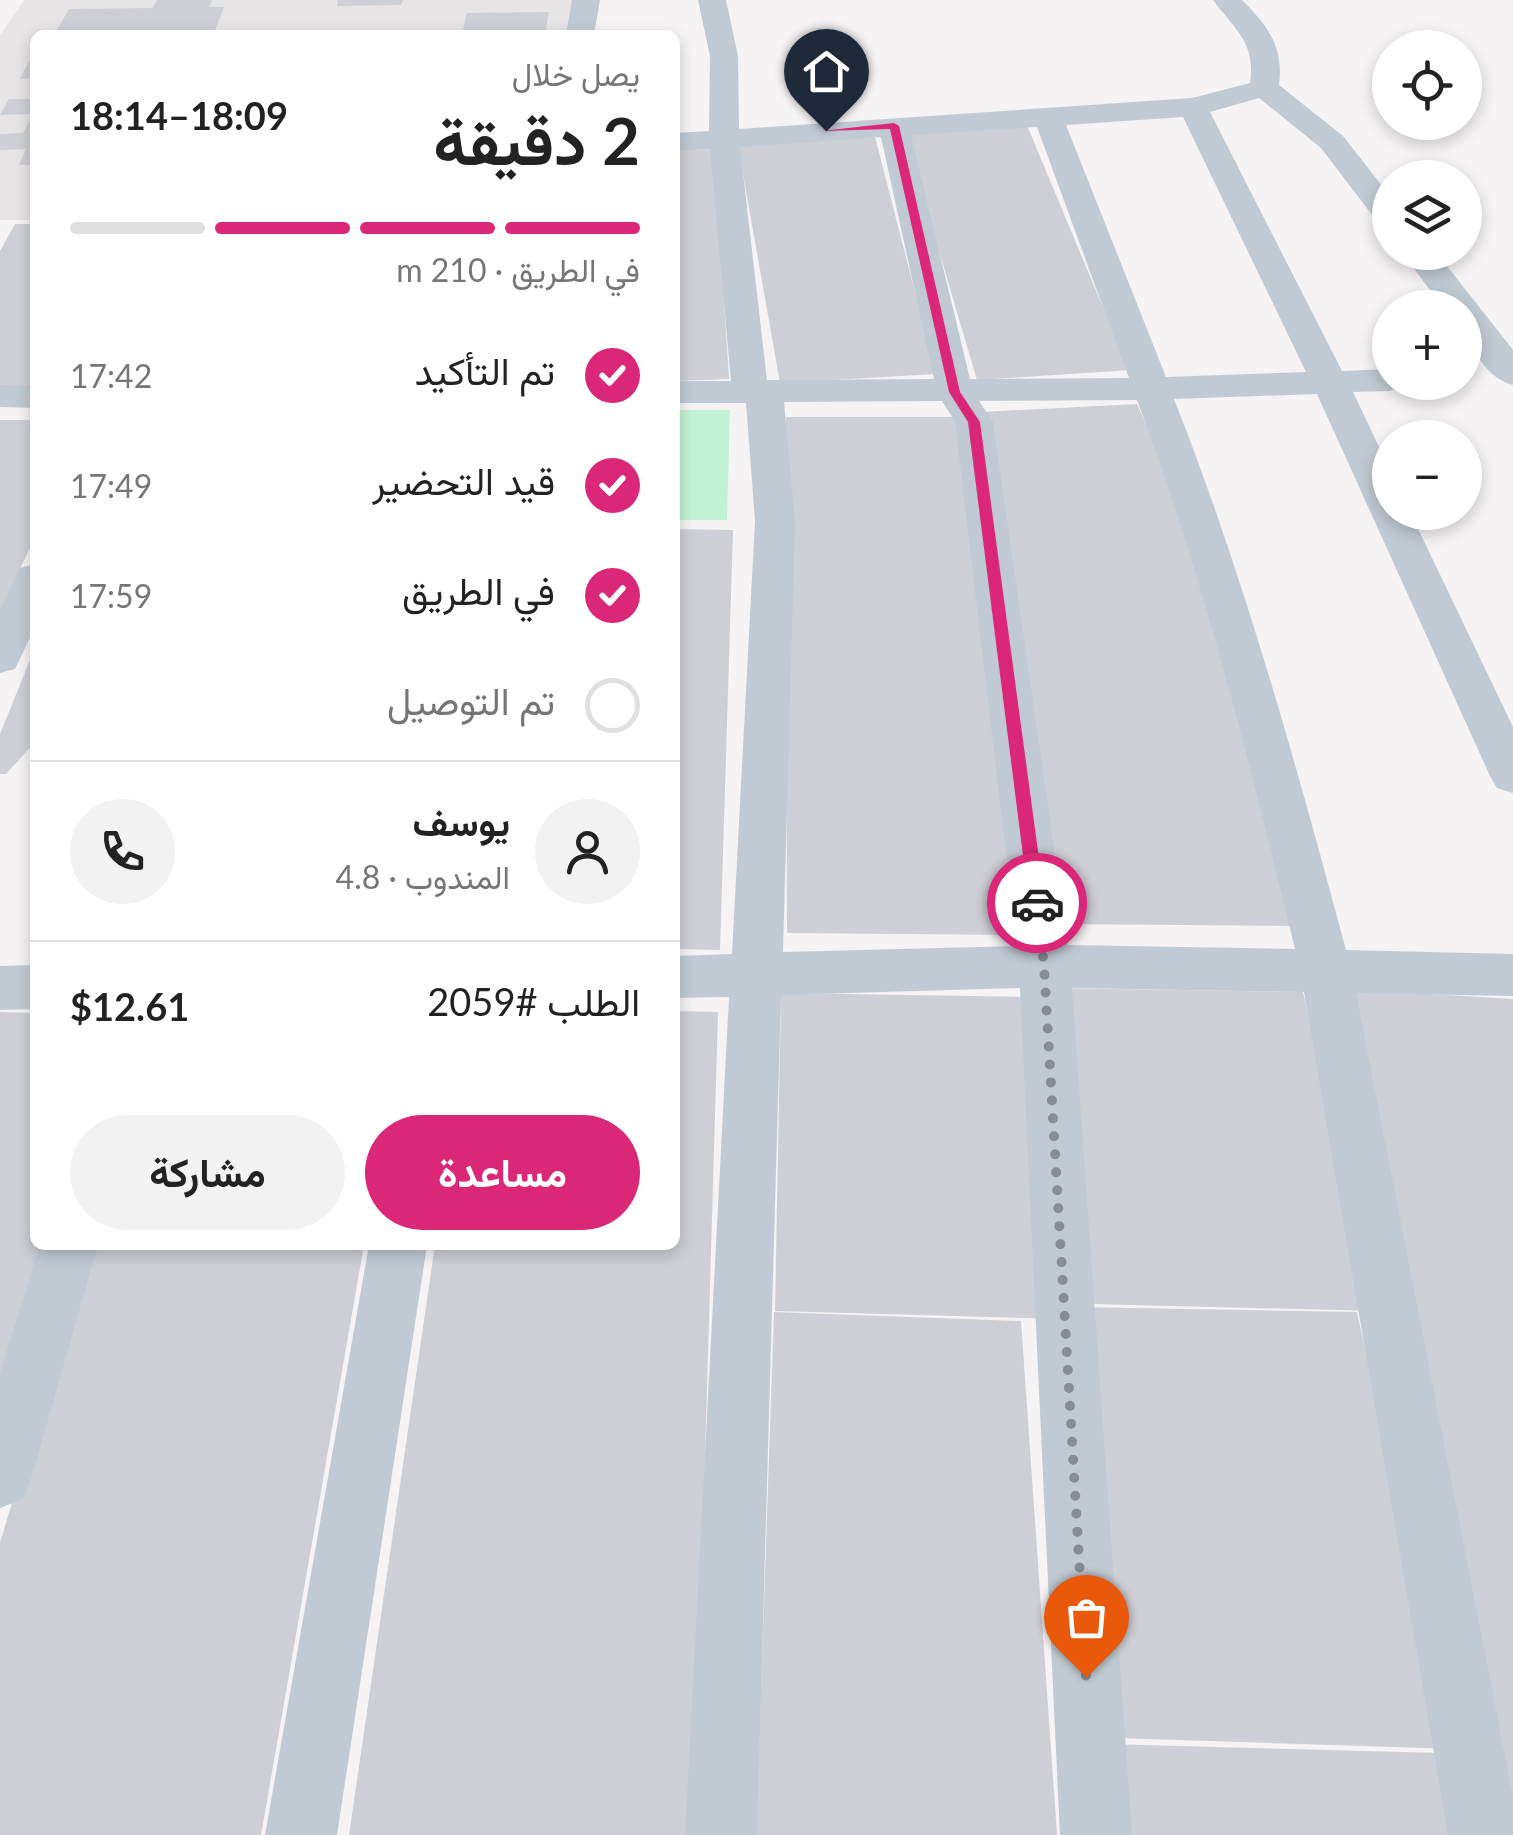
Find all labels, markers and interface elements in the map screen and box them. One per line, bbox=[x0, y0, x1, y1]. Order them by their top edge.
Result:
pin bbox=[784, 29, 869, 132]
map controls bbox=[1372, 30, 1482, 530]
button: locate bbox=[1372, 30, 1482, 140]
icon: home bbox=[799, 44, 854, 99]
text: يصل خلال bbox=[512, 54, 640, 93]
text: 18:09–18:14 bbox=[70, 92, 288, 138]
text: 2 دقيقة bbox=[433, 101, 640, 179]
button: layers bbox=[1372, 160, 1482, 270]
text: في الطريق · 210 m bbox=[396, 250, 640, 289]
button: + bbox=[1372, 290, 1482, 400]
text: تم التأكيد bbox=[414, 347, 555, 393]
icon: check bbox=[585, 348, 640, 403]
text: 17:42 bbox=[70, 356, 152, 395]
button: − bbox=[1372, 420, 1482, 530]
text: قيد التحضير bbox=[372, 457, 555, 503]
icon: check bbox=[585, 458, 640, 513]
text: 17:49 bbox=[70, 466, 152, 505]
text: في الطريق bbox=[402, 567, 555, 613]
icon: check bbox=[585, 568, 640, 623]
text: 17:59 bbox=[70, 576, 152, 615]
text: تم التوصيل bbox=[387, 677, 555, 723]
text: يوسف bbox=[413, 798, 510, 844]
button: phone bbox=[70, 799, 175, 904]
button: person bbox=[535, 799, 640, 904]
courier bbox=[987, 853, 1087, 953]
text: المندوب · 4.8 bbox=[336, 857, 510, 896]
icon: car bbox=[1010, 876, 1065, 931]
text: الطلب #2059 bbox=[427, 978, 640, 1024]
text: $12.61 bbox=[70, 983, 189, 1029]
button: مشاركة bbox=[70, 1115, 345, 1230]
button: مساعدة bbox=[365, 1115, 640, 1230]
pin bbox=[1044, 1575, 1129, 1678]
icon: bag bbox=[1059, 1590, 1114, 1645]

